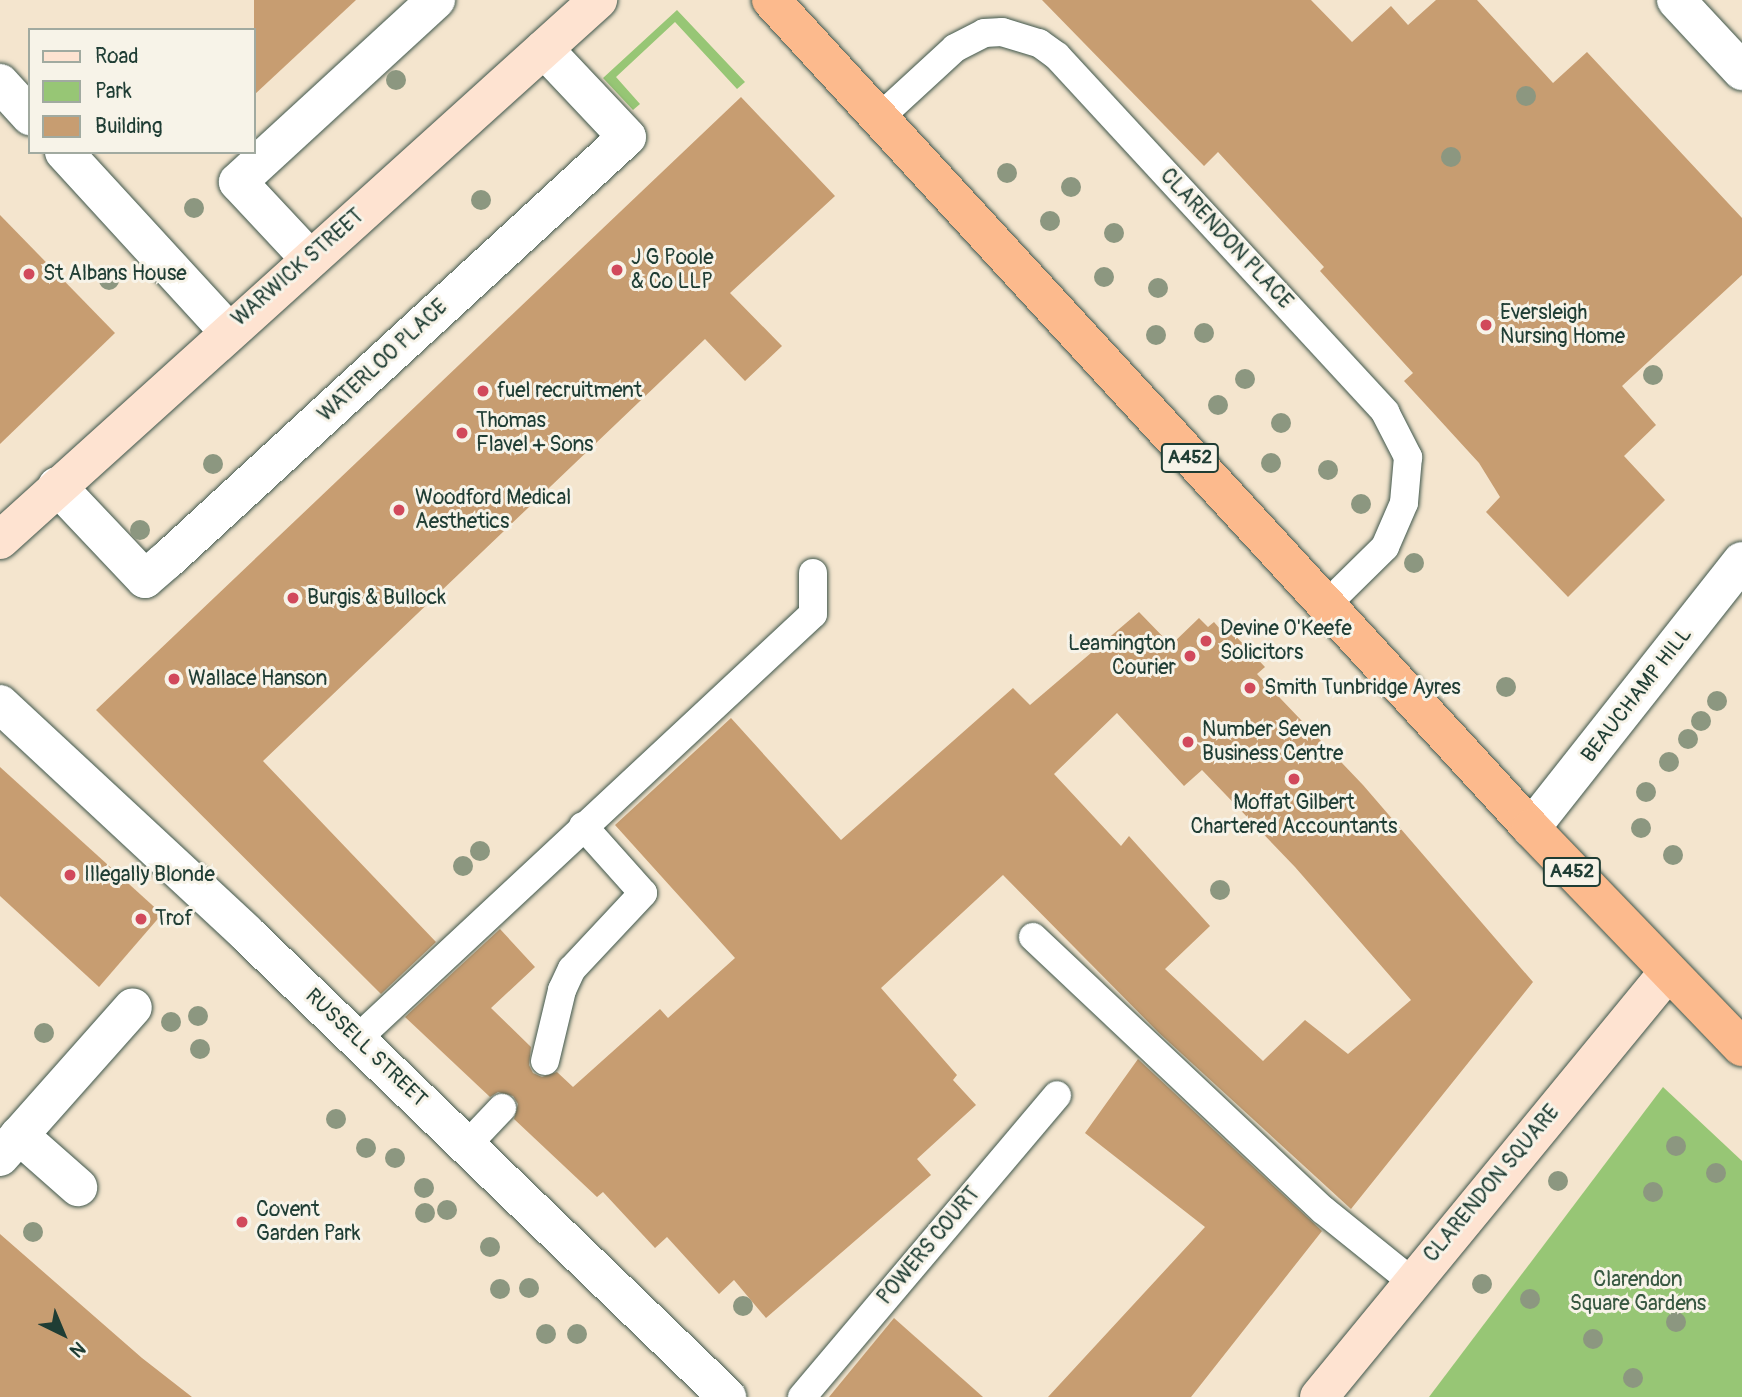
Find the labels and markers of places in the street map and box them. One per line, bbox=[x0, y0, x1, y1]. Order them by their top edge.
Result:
place label: J G Poole & Co LLP bbox=[631, 245, 714, 295]
place label: St Albans House bbox=[43, 261, 187, 287]
marker: J G Poole & Co LLP bbox=[609, 262, 625, 278]
marker: St Albans House bbox=[21, 266, 37, 282]
place label: Eversleigh Nursing Home bbox=[1500, 300, 1625, 350]
marker: Eversleigh Nursing Home bbox=[1478, 317, 1494, 333]
place label: fuel recruitment bbox=[497, 378, 642, 404]
marker: fuel recruitment bbox=[475, 383, 491, 399]
place label: Thomas Flavel + Sons bbox=[476, 408, 593, 458]
marker: Thomas Flavel + Sons bbox=[454, 425, 470, 441]
place label: Woodford Medical Aesthetics bbox=[415, 485, 571, 535]
marker: Woodford Medical Aesthetics bbox=[389, 500, 409, 520]
place label: Burgis & Bullock bbox=[307, 585, 446, 611]
marker: Burgis & Bullock bbox=[285, 590, 301, 606]
place label: Devine O'Keefe Solicitors bbox=[1220, 616, 1352, 666]
place label: Leamington Courier bbox=[1068, 631, 1176, 681]
marker: Devine O'Keefe Solicitors bbox=[1198, 633, 1214, 649]
marker: Leamington Courier bbox=[1182, 648, 1198, 664]
place label: Wallace Hanson bbox=[188, 666, 327, 692]
marker: Wallace Hanson bbox=[166, 671, 182, 687]
place label: Smith Tunbridge Ayres bbox=[1264, 675, 1461, 701]
marker: Smith Tunbridge Ayres bbox=[1242, 680, 1258, 696]
place label: Number Seven Business Centre bbox=[1202, 717, 1343, 767]
marker: Number Seven Business Centre bbox=[1180, 734, 1196, 750]
marker: Moffat Gilbert Chartered Accountants bbox=[1286, 771, 1302, 787]
place label: Moffat Gilbert Chartered Accountants bbox=[1191, 790, 1397, 840]
place label: Illegally Blonde bbox=[84, 862, 215, 888]
marker: Illegally Blonde bbox=[62, 867, 78, 883]
place label: Trof bbox=[155, 906, 193, 932]
marker: Trof bbox=[133, 911, 149, 927]
place label: Covent Garden Park bbox=[256, 1197, 360, 1247]
marker: Covent Garden Park bbox=[234, 1214, 250, 1230]

